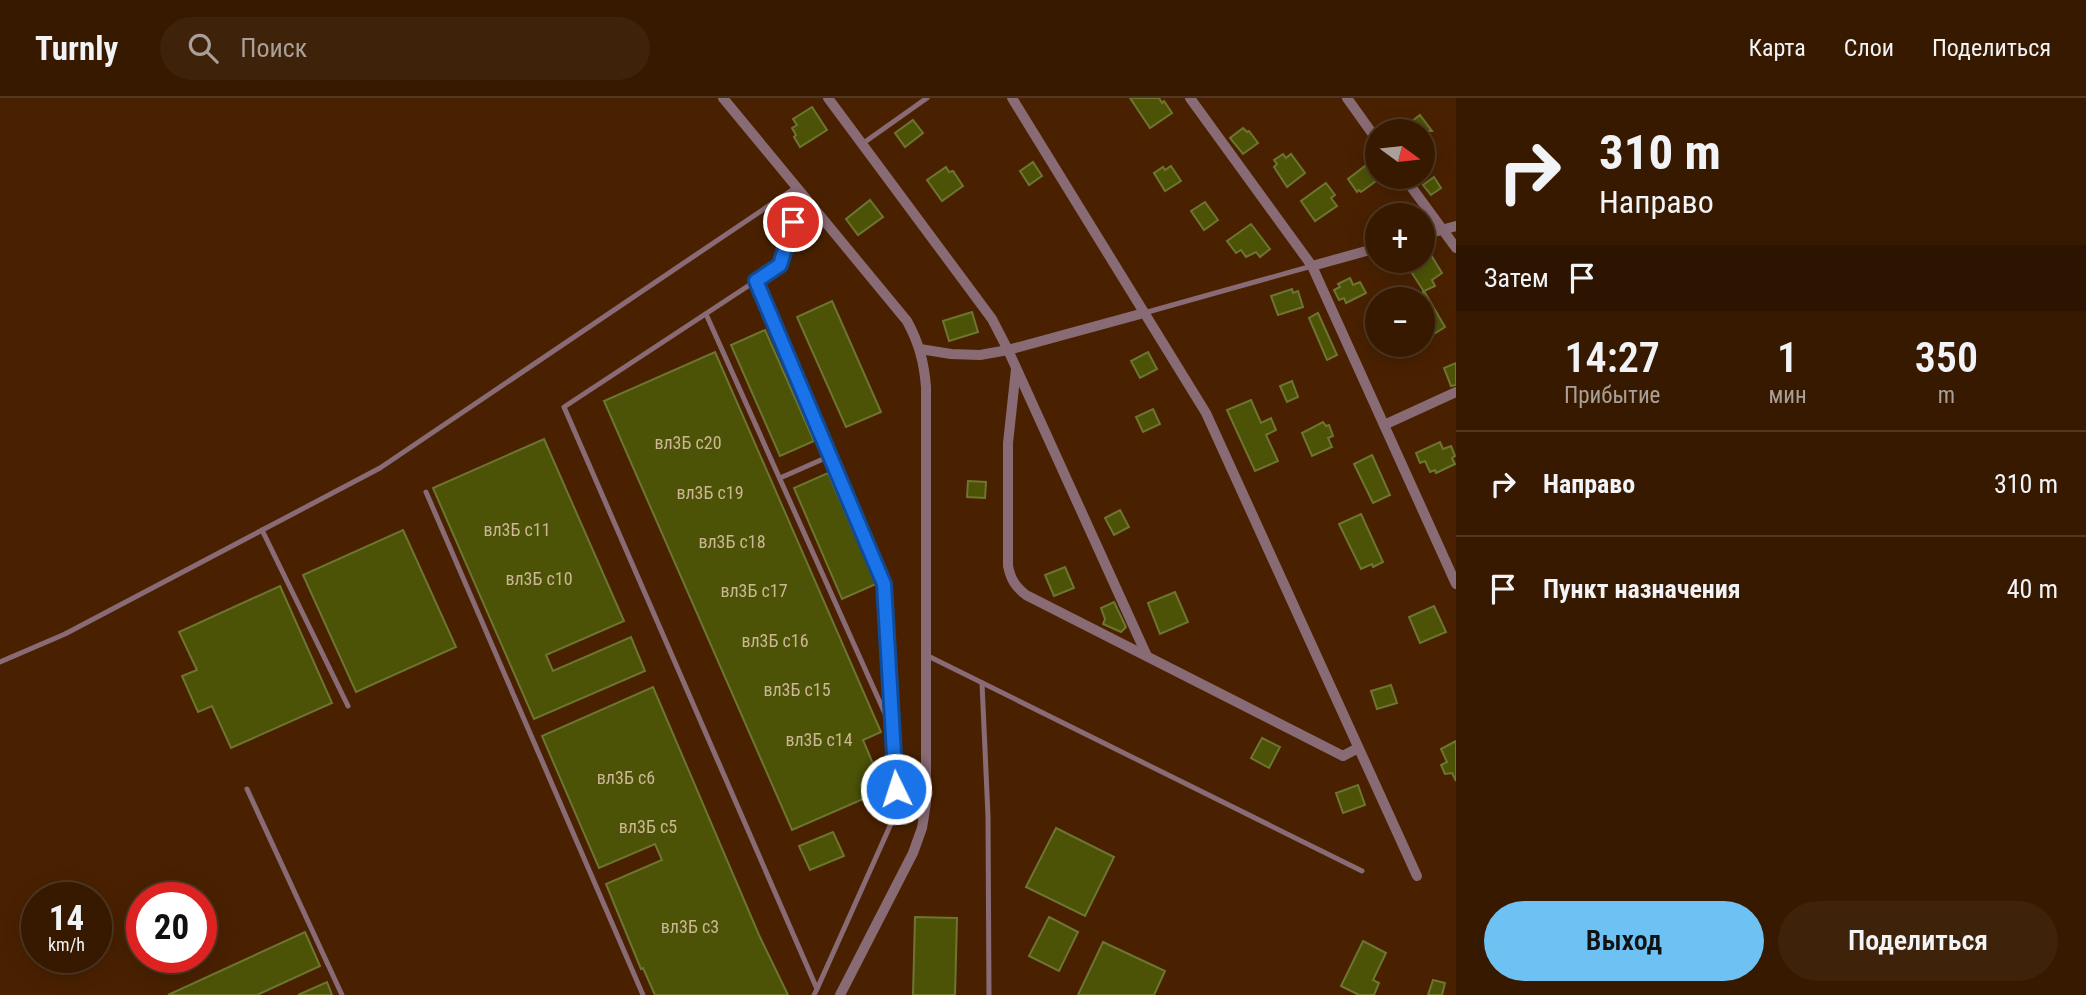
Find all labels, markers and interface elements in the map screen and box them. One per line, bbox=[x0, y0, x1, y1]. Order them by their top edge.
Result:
search box bbox=[160, 17, 650, 80]
text: Turnly bbox=[35, 29, 118, 68]
icon: search bbox=[184, 29, 222, 67]
text: Поиск bbox=[240, 33, 307, 63]
text: Карта bbox=[1748, 34, 1806, 62]
text: Слои bbox=[1844, 34, 1894, 62]
text: Поделиться bbox=[1932, 34, 2051, 62]
north arrow bbox=[1365, 119, 1435, 189]
map controls bbox=[1365, 119, 1435, 357]
text: 310 m bbox=[1599, 124, 1721, 181]
icon: right bbox=[1484, 126, 1575, 217]
text: Направо bbox=[1599, 183, 1714, 221]
pin bbox=[763, 192, 823, 252]
icon: arrive bbox=[774, 203, 812, 241]
button: + bbox=[1365, 203, 1435, 273]
icon: arrive bbox=[1563, 259, 1601, 297]
text: Затем bbox=[1484, 263, 1549, 293]
button: − bbox=[1365, 287, 1435, 357]
text: 14:27 bbox=[1564, 333, 1660, 382]
text: 1 bbox=[1777, 333, 1798, 382]
text: 350 bbox=[1915, 333, 1978, 382]
text: Прибытие bbox=[1564, 382, 1660, 409]
text: мин bbox=[1768, 382, 1807, 409]
text: m bbox=[1938, 382, 1955, 409]
house number: вл3Б с20 bbox=[654, 432, 722, 453]
icon: right bbox=[1484, 465, 1522, 503]
text: Направо bbox=[1543, 469, 1635, 499]
text: 310 m bbox=[1994, 469, 2058, 499]
house number: вл3Б с19 bbox=[676, 482, 744, 503]
house number: вл3Б с11 bbox=[483, 519, 551, 540]
house number: вл3Б с18 bbox=[698, 531, 766, 552]
house number: вл3Б с10 bbox=[505, 568, 573, 589]
icon: arrive bbox=[1484, 570, 1522, 608]
text: Пункт назначения bbox=[1543, 574, 1741, 604]
text: 40 m bbox=[2007, 574, 2058, 604]
house number: вл3Б с17 bbox=[720, 580, 788, 601]
house number: вл3Б с16 bbox=[741, 630, 809, 651]
house number: вл3Б с15 bbox=[763, 679, 831, 700]
house number: вл3Б с14 bbox=[785, 729, 853, 750]
position arrow bbox=[859, 752, 933, 826]
house number: вл3Б с6 bbox=[597, 767, 655, 788]
house number: вл3Б с5 bbox=[619, 816, 677, 837]
speed limit sign: 20 bbox=[126, 882, 217, 973]
text: 14 bbox=[49, 898, 84, 939]
button: Выход bbox=[1484, 901, 1764, 981]
button: Поделиться bbox=[1778, 901, 2058, 981]
house number: вл3Б с3 bbox=[661, 916, 719, 937]
text: km/h bbox=[48, 934, 85, 955]

